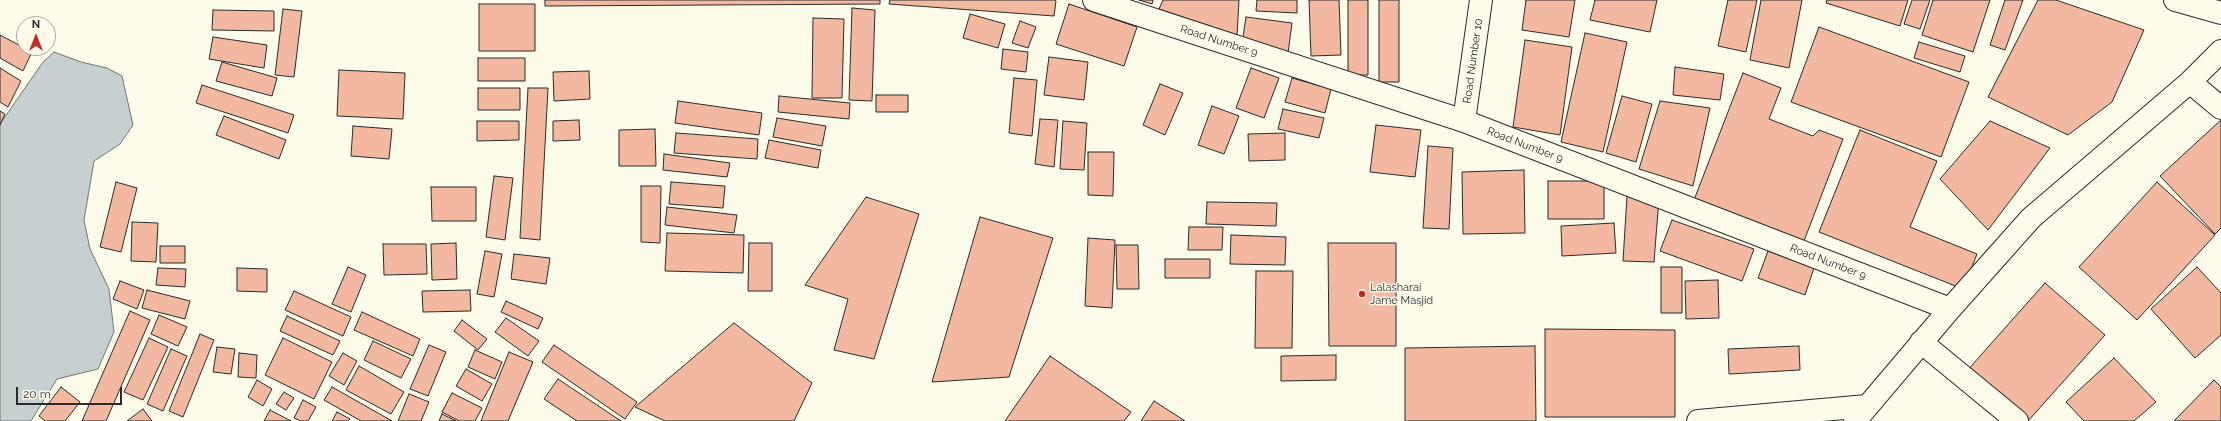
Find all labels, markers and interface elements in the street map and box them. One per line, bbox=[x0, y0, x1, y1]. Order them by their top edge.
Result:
north arrow bbox=[16, 16, 56, 56]
text: N bbox=[32, 18, 40, 31]
street label: Road Number 10 bbox=[1461, 18, 1485, 104]
street label: Road Number 9 bbox=[1179, 22, 1259, 60]
street label: Road Number 9 bbox=[1485, 124, 1565, 166]
street label: Road Number 9 bbox=[1788, 241, 1868, 283]
place label: Lalasharai Jame Masjid bbox=[1370, 281, 1433, 307]
marker: Lalasharai Jame Masjid bbox=[1357, 289, 1367, 299]
scale bar bbox=[18, 379, 124, 405]
text: 20 m bbox=[23, 387, 51, 401]

